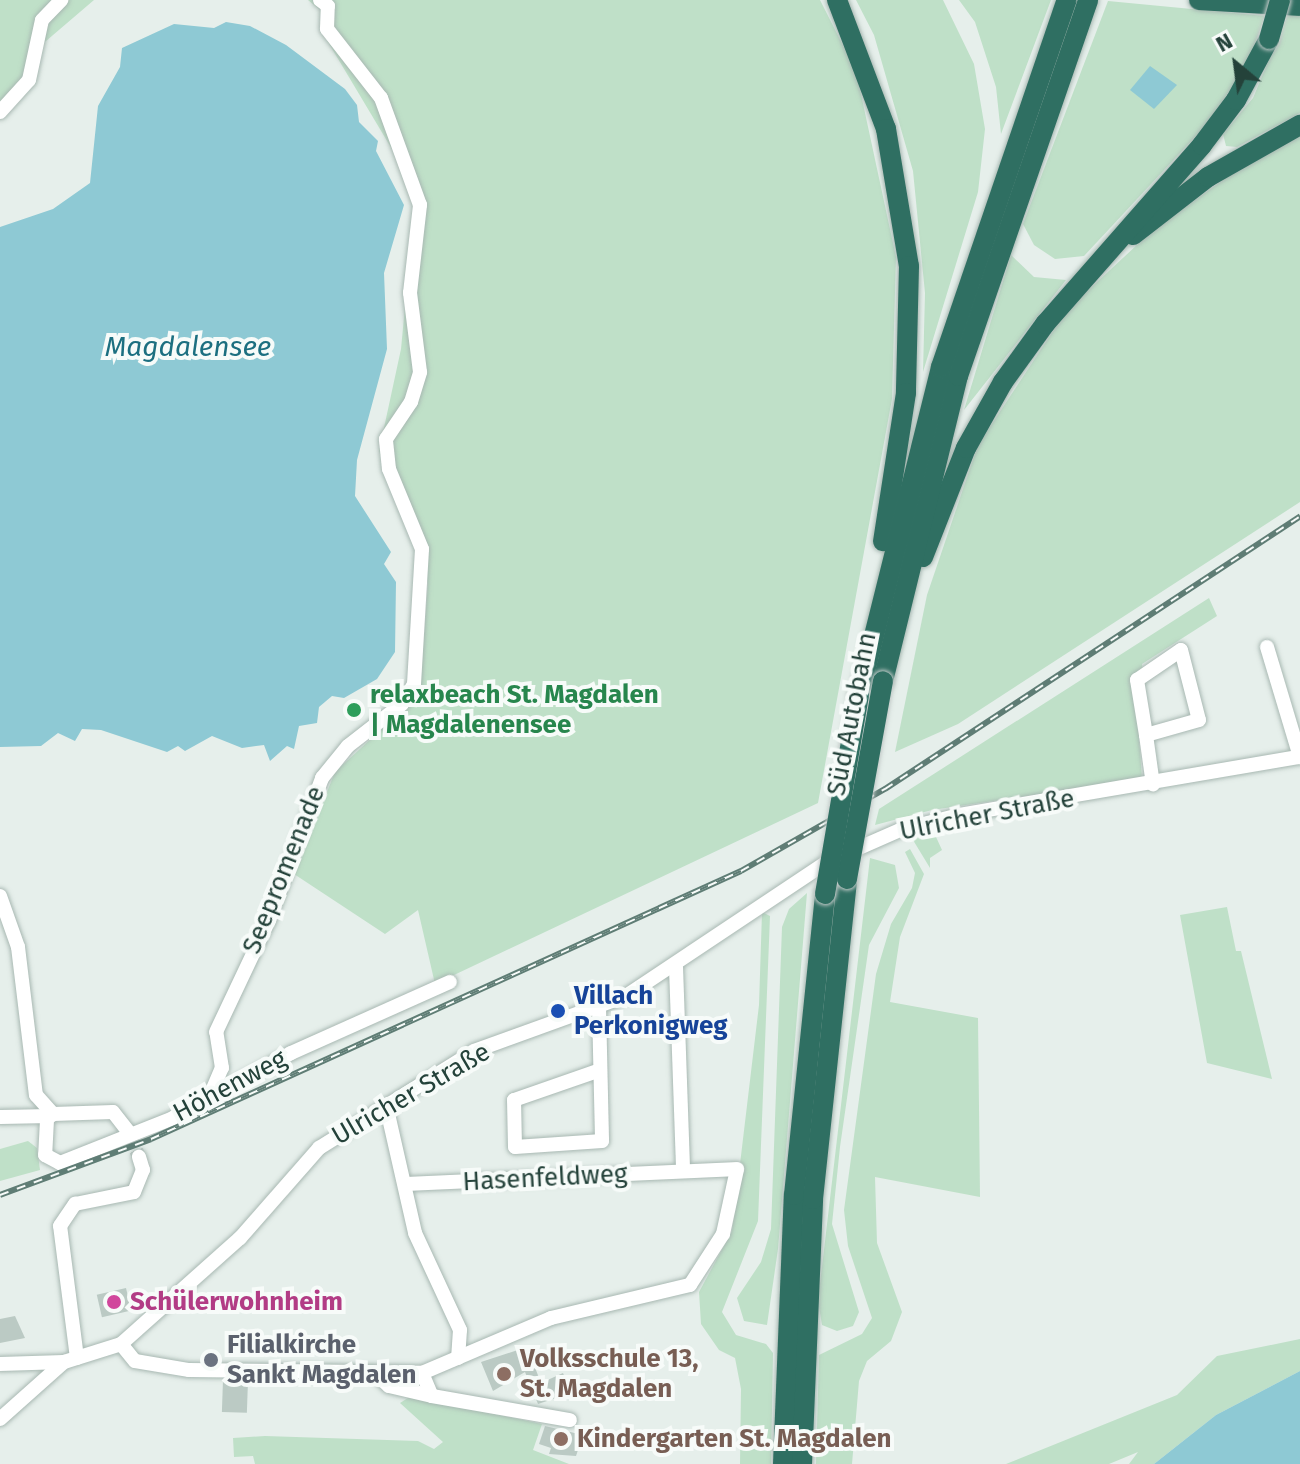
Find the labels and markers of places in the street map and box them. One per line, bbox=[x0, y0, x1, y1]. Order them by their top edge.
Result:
place label: relaxbeach St. Magdalen | Magdalenensee bbox=[370, 679, 659, 740]
marker: relaxbeach St. Magdalen | Magdalenensee bbox=[345, 701, 363, 719]
place label: Villach Perkonigweg bbox=[574, 980, 728, 1042]
marker: Villach Perkonigweg bbox=[549, 1002, 567, 1020]
place label: Schülerwohnheim bbox=[130, 1286, 343, 1318]
marker: Schülerwohnheim bbox=[105, 1293, 123, 1311]
place label: Filialkirche Sankt Magdalen bbox=[227, 1329, 416, 1390]
place label: Volksschule 13, St. Magdalen bbox=[520, 1343, 698, 1404]
marker: Filialkirche Sankt Magdalen bbox=[202, 1351, 220, 1369]
marker: Volksschule 13, St. Magdalen bbox=[495, 1365, 513, 1383]
place label: Kindergarten St. Magdalen bbox=[577, 1423, 892, 1455]
marker: Kindergarten St. Magdalen bbox=[552, 1430, 570, 1448]

